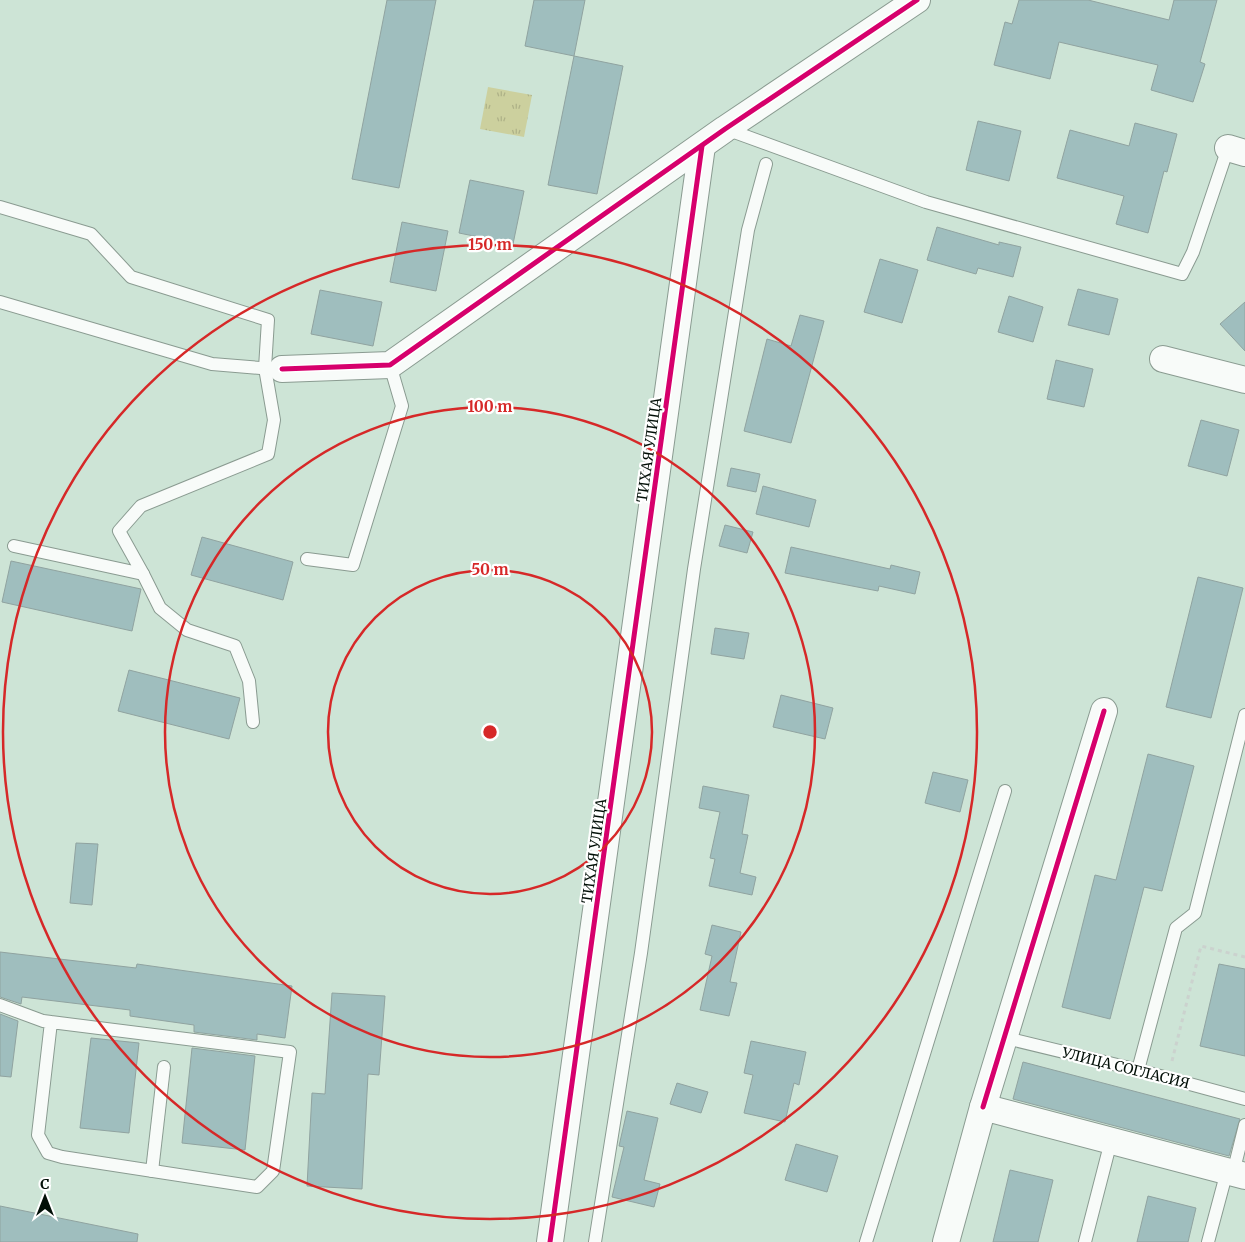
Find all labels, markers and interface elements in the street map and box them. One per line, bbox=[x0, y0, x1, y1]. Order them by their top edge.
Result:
text: 150 m bbox=[468, 235, 512, 254]
street label: ТИХАЯ УЛИЦА bbox=[633, 396, 665, 504]
text: 100 m bbox=[468, 397, 512, 416]
text: 50 m bbox=[471, 560, 509, 579]
centre of rings bbox=[481, 723, 499, 741]
street label: ТИХАЯ УЛИЦА bbox=[578, 797, 610, 905]
street label: УЛИЦА СОГЛАСИЯ bbox=[1059, 1043, 1192, 1093]
north arrow bbox=[20, 1172, 70, 1222]
text: С bbox=[40, 1175, 50, 1193]

